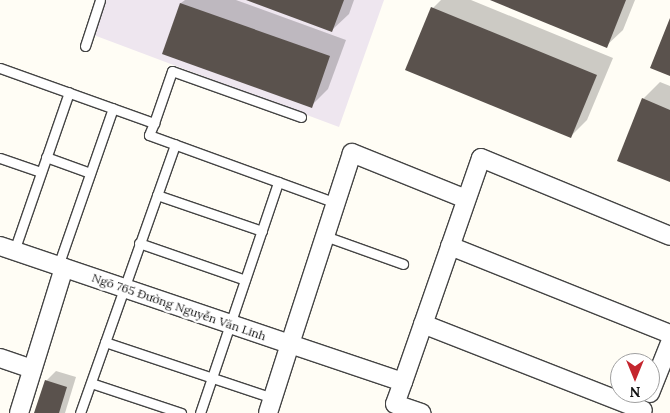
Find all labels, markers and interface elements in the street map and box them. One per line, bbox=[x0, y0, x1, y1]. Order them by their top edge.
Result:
street label: Ngõ 765 Đường Nguyễn Văn Linh bbox=[90, 270, 268, 344]
north arrow bbox=[610, 353, 660, 403]
text: N bbox=[630, 383, 640, 401]

